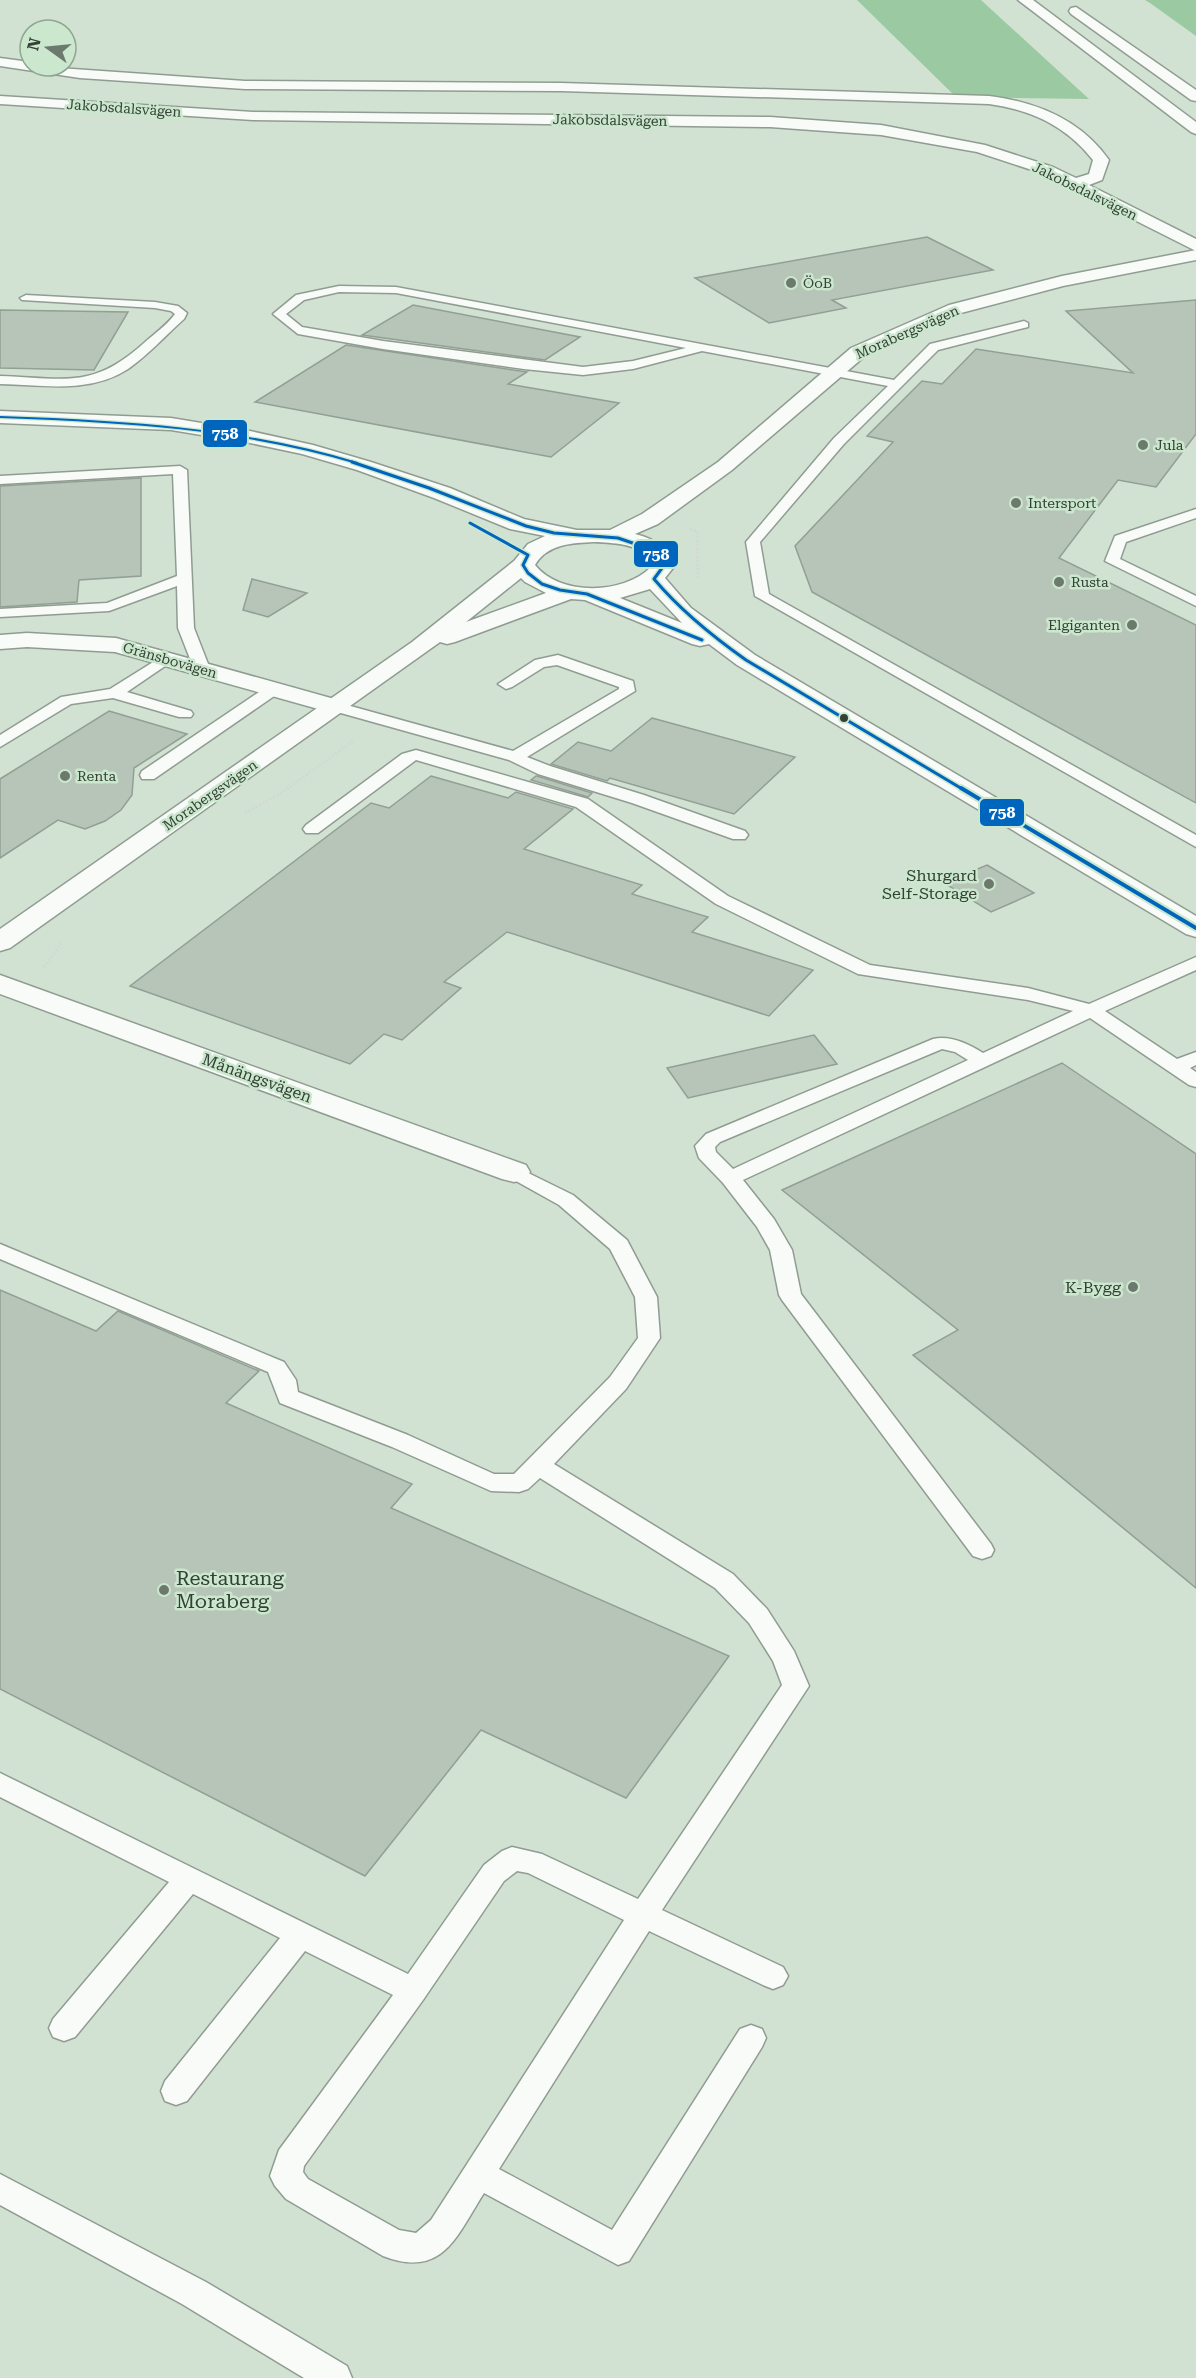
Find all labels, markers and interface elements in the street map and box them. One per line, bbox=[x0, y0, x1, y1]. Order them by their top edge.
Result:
north arrow bbox=[18, 18, 78, 78]
text: N bbox=[23, 36, 45, 53]
street label: Jakobsdalsvägen bbox=[66, 96, 182, 120]
street label: Jakobsdalsvägen bbox=[552, 111, 668, 129]
street label: Jakobsdalsvägen bbox=[1030, 159, 1140, 223]
place label: ÖoB bbox=[803, 275, 832, 291]
marker: ÖoB bbox=[784, 276, 798, 290]
street label: Morabergsvägen bbox=[853, 302, 961, 362]
line badge: 758 bbox=[202, 419, 248, 448]
text: 758 bbox=[212, 424, 238, 443]
place label: Jula bbox=[1155, 437, 1184, 453]
marker: Jula bbox=[1136, 438, 1150, 452]
place label: Intersport bbox=[1028, 495, 1096, 511]
marker: Intersport bbox=[1009, 496, 1023, 510]
line badge: 758 bbox=[633, 540, 679, 568]
text: 758 bbox=[643, 545, 669, 564]
place label: Rusta bbox=[1071, 574, 1109, 590]
marker: Rusta bbox=[1052, 575, 1066, 589]
place label: Elgiganten bbox=[1048, 617, 1120, 633]
marker: Elgiganten bbox=[1125, 618, 1139, 632]
street label: Gränsbovägen bbox=[121, 639, 219, 681]
unlabelled marker bbox=[838, 712, 850, 724]
street label: Morabergsvägen bbox=[160, 757, 260, 833]
place label: Renta bbox=[77, 768, 116, 784]
marker: Renta bbox=[58, 769, 72, 783]
line badge: 758 bbox=[979, 798, 1025, 827]
text: 758 bbox=[989, 803, 1015, 822]
place label: Shurgard Self-Storage bbox=[882, 866, 977, 903]
marker: Shurgard Self-Storage bbox=[982, 877, 996, 891]
street label: Månängsvägen bbox=[200, 1049, 314, 1107]
place label: K-Bygg bbox=[1065, 1278, 1122, 1297]
marker: K-Bygg bbox=[1126, 1280, 1140, 1294]
place label: Restaurang Moraberg bbox=[176, 1566, 284, 1613]
marker: Restaurang Moraberg bbox=[157, 1583, 171, 1597]

